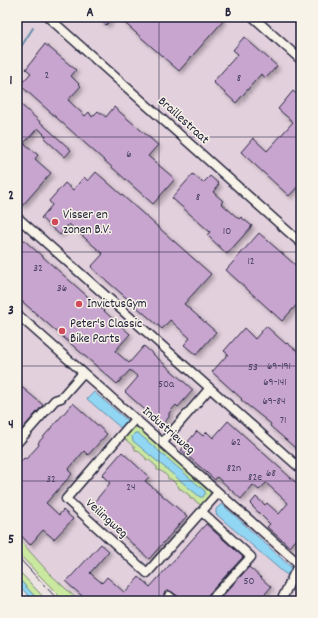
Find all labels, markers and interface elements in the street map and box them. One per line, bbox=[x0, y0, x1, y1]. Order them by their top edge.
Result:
text: A bbox=[86, 4, 94, 23]
text: B bbox=[225, 4, 231, 23]
house number: 2 bbox=[45, 68, 50, 84]
house number: 8 bbox=[237, 71, 241, 87]
text: 1 bbox=[10, 72, 13, 91]
street label: Braillestraat bbox=[153, 93, 213, 149]
house number: 6 bbox=[126, 147, 132, 163]
text: 2 bbox=[8, 187, 14, 206]
house number: 8 bbox=[196, 190, 200, 206]
place label: Visser en zonen B.V. bbox=[63, 206, 111, 240]
marker: Visser en zonen B.V. bbox=[50, 217, 60, 227]
house number: 10 bbox=[223, 224, 231, 240]
house number: 12 bbox=[247, 254, 255, 270]
house number: 32 bbox=[33, 261, 43, 277]
house number: 36 bbox=[57, 281, 67, 297]
place label: InvictusGym bbox=[87, 295, 147, 314]
marker: InvictusGym bbox=[74, 299, 84, 309]
text: 3 bbox=[8, 302, 14, 321]
place label: Peter's Classic Bike Parts bbox=[70, 315, 142, 349]
marker: Peter's Classic Bike Parts bbox=[57, 326, 67, 336]
house number: 69-191 bbox=[267, 359, 291, 375]
house number: 53 bbox=[248, 360, 258, 376]
house number: 69-141 bbox=[263, 375, 287, 391]
house number: 50a bbox=[158, 377, 175, 393]
house number: 69-84 bbox=[262, 394, 286, 410]
street label: Industrieweg bbox=[137, 403, 199, 460]
house number: 71 bbox=[280, 413, 286, 429]
text: 4 bbox=[8, 416, 14, 435]
house number: 62 bbox=[231, 435, 241, 451]
house number: 82n bbox=[227, 461, 241, 477]
house number: 68 bbox=[266, 466, 276, 482]
house number: 82e bbox=[248, 470, 262, 486]
house number: 32 bbox=[46, 472, 56, 488]
house number: 24 bbox=[126, 480, 136, 496]
street label: Veilingweg bbox=[81, 495, 132, 543]
text: 5 bbox=[8, 531, 14, 550]
house number: 50 bbox=[243, 574, 255, 590]

